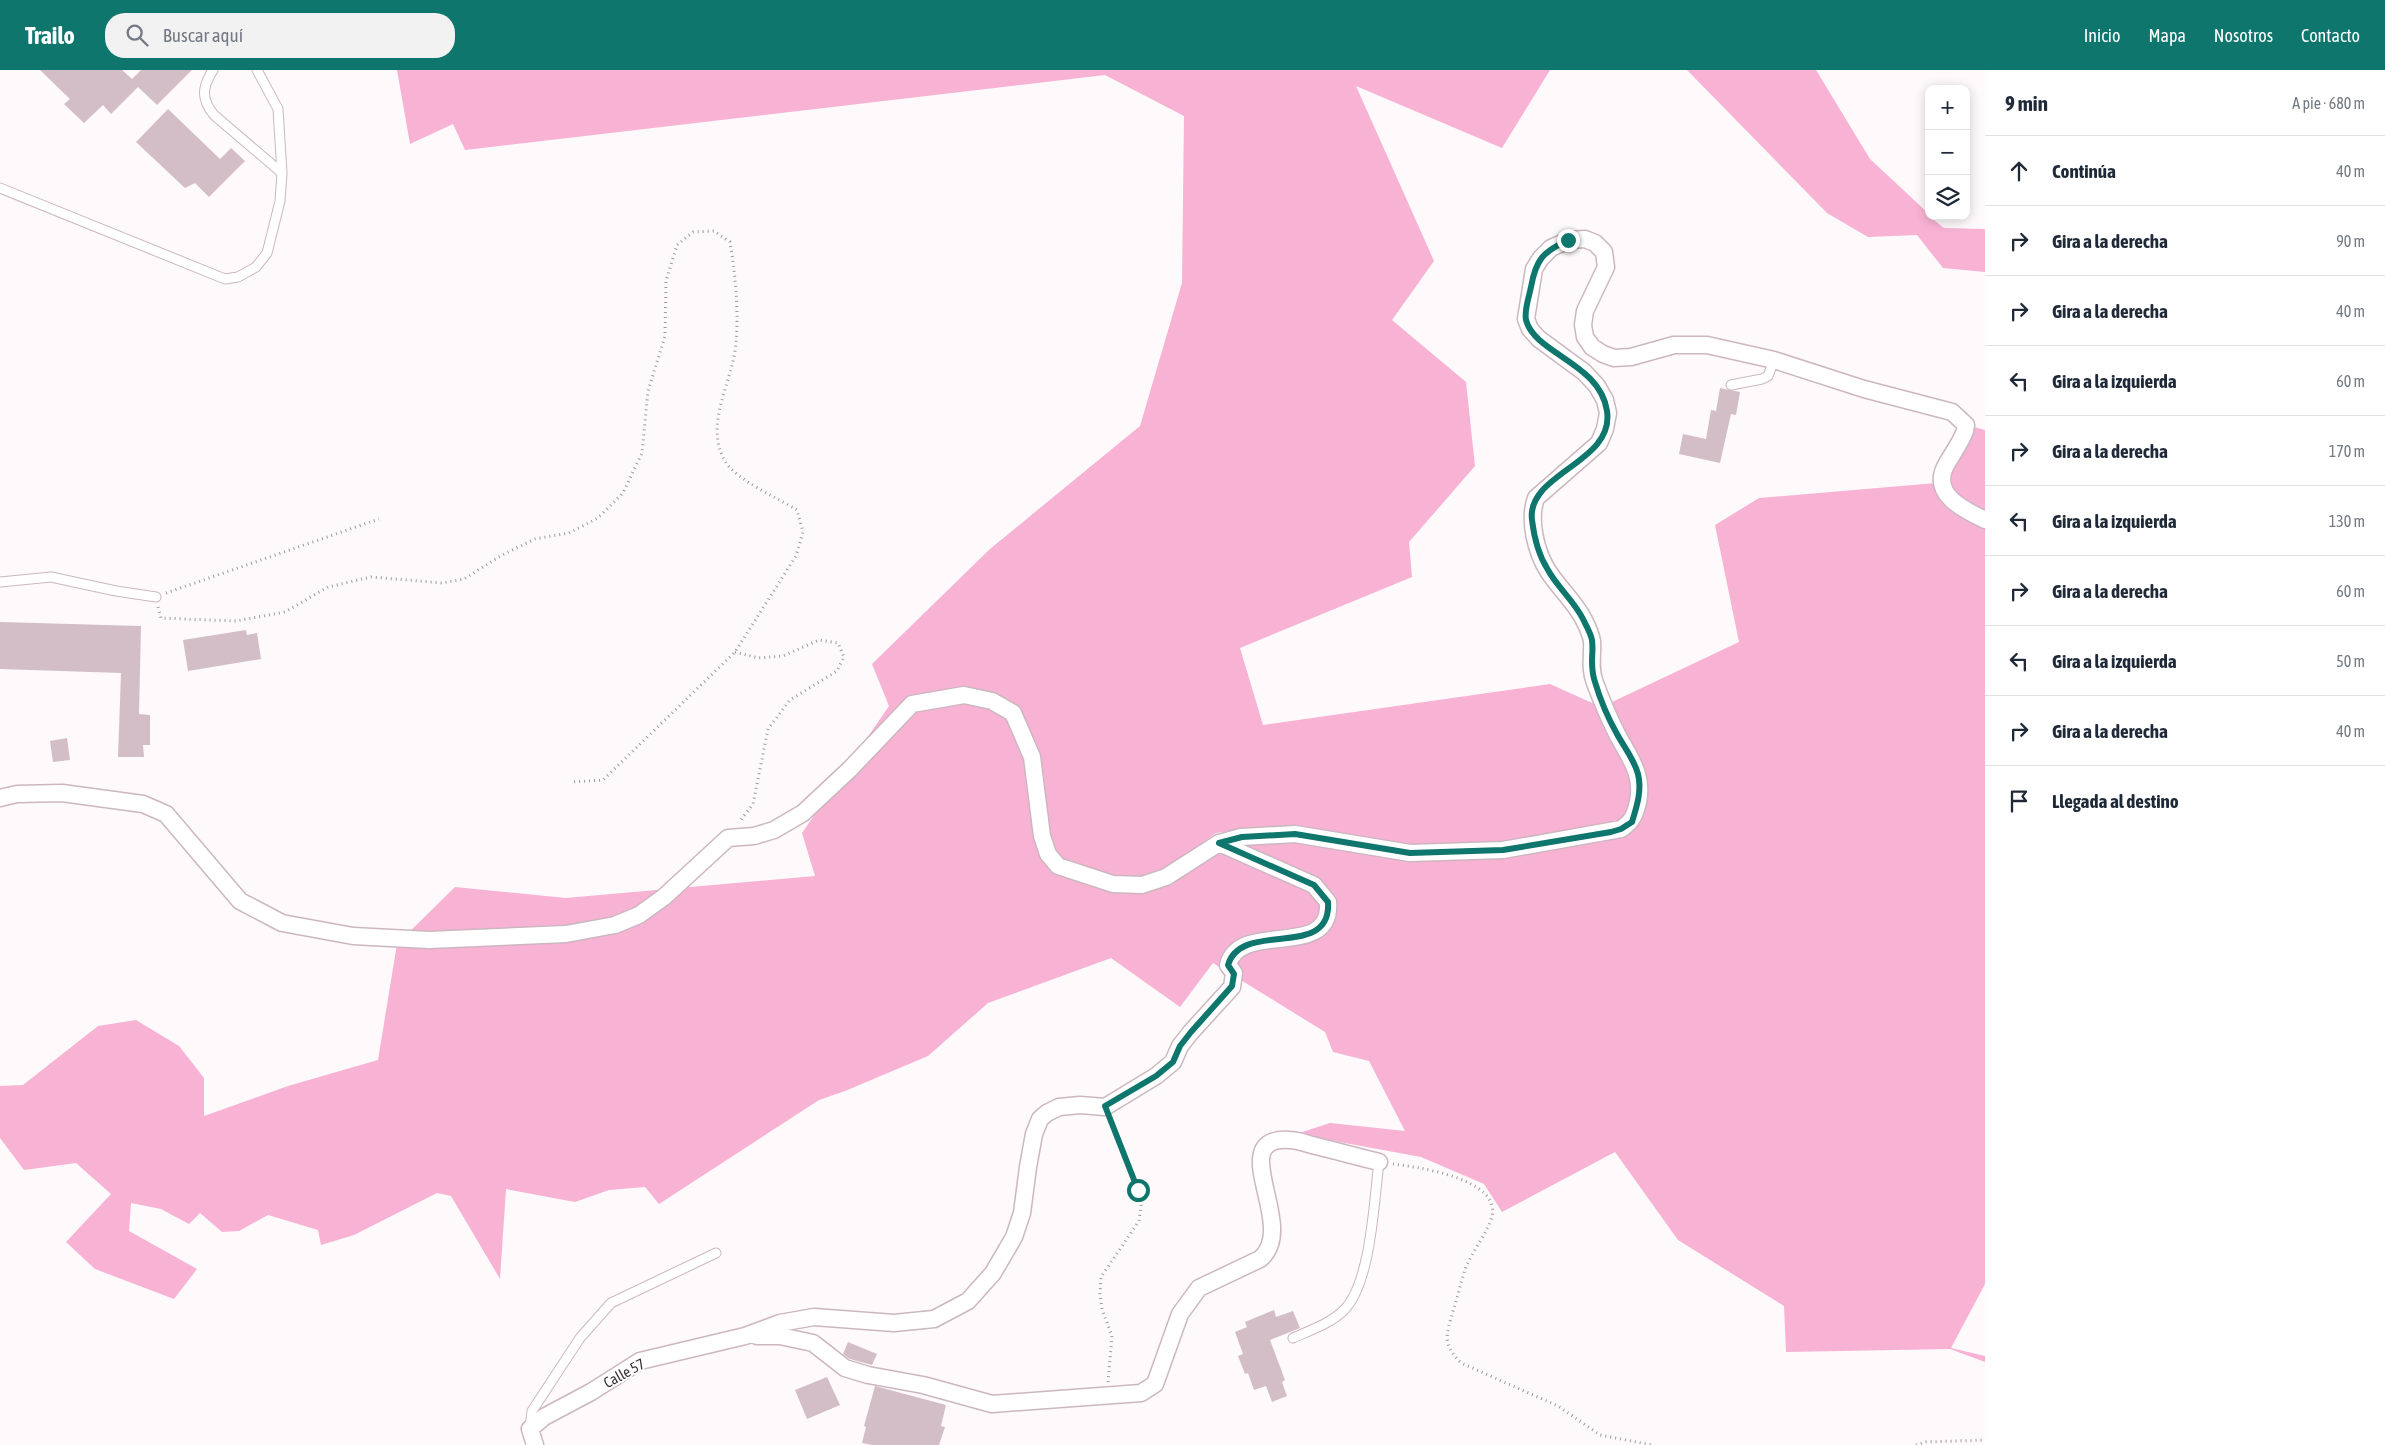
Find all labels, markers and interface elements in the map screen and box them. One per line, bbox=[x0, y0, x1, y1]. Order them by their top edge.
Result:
search box bbox=[105, 13, 455, 58]
icon: search bbox=[123, 21, 151, 49]
text: Trailo bbox=[25, 22, 75, 49]
text: Buscar aquí bbox=[163, 24, 243, 46]
text: Inicio bbox=[2084, 25, 2120, 46]
text: Mapa bbox=[2148, 25, 2186, 46]
text: Nosotros bbox=[2214, 25, 2273, 46]
text: Contacto bbox=[2301, 25, 2360, 46]
map controls bbox=[1925, 85, 1970, 220]
button: + bbox=[1925, 85, 1970, 130]
text: 9 min bbox=[2005, 91, 2048, 115]
text: A pie · 680 m bbox=[2292, 94, 2365, 112]
button: − bbox=[1925, 130, 1970, 175]
icon: ahead bbox=[2005, 157, 2033, 185]
text: Continúa bbox=[2052, 160, 2116, 182]
text: 40 m bbox=[2336, 162, 2365, 180]
button: layers bbox=[1925, 175, 1970, 220]
icon: right bbox=[2005, 227, 2033, 255]
route end bbox=[1557, 229, 1580, 252]
text: Gira a la derecha bbox=[2052, 230, 2168, 252]
text: 90 m bbox=[2336, 232, 2365, 250]
icon: right bbox=[2005, 297, 2033, 325]
text: Gira a la derecha bbox=[2052, 300, 2168, 322]
text: 40 m bbox=[2336, 302, 2365, 320]
icon: left bbox=[2005, 367, 2033, 395]
text: Gira a la izquierda bbox=[2052, 370, 2177, 392]
text: 60 m bbox=[2336, 372, 2365, 390]
icon: right bbox=[2005, 437, 2033, 465]
text: Gira a la derecha bbox=[2052, 440, 2168, 462]
text: 170 m bbox=[2329, 442, 2365, 460]
icon: left bbox=[2005, 507, 2033, 535]
text: Gira a la izquierda bbox=[2052, 510, 2177, 532]
text: 130 m bbox=[2329, 512, 2365, 530]
icon: right bbox=[2005, 577, 2033, 605]
text: Gira a la derecha bbox=[2052, 580, 2168, 602]
text: 60 m bbox=[2336, 582, 2365, 600]
icon: left bbox=[2005, 647, 2033, 675]
text: Gira a la izquierda bbox=[2052, 650, 2177, 672]
text: 50 m bbox=[2336, 652, 2365, 670]
icon: right bbox=[2005, 717, 2033, 745]
text: Gira a la derecha bbox=[2052, 720, 2168, 742]
text: 40 m bbox=[2336, 722, 2365, 740]
icon: arrive bbox=[2005, 787, 2033, 815]
text: Llegada al destino bbox=[2052, 790, 2179, 812]
route start bbox=[1127, 1179, 1150, 1202]
street label: Calle 57 bbox=[600, 1355, 648, 1391]

